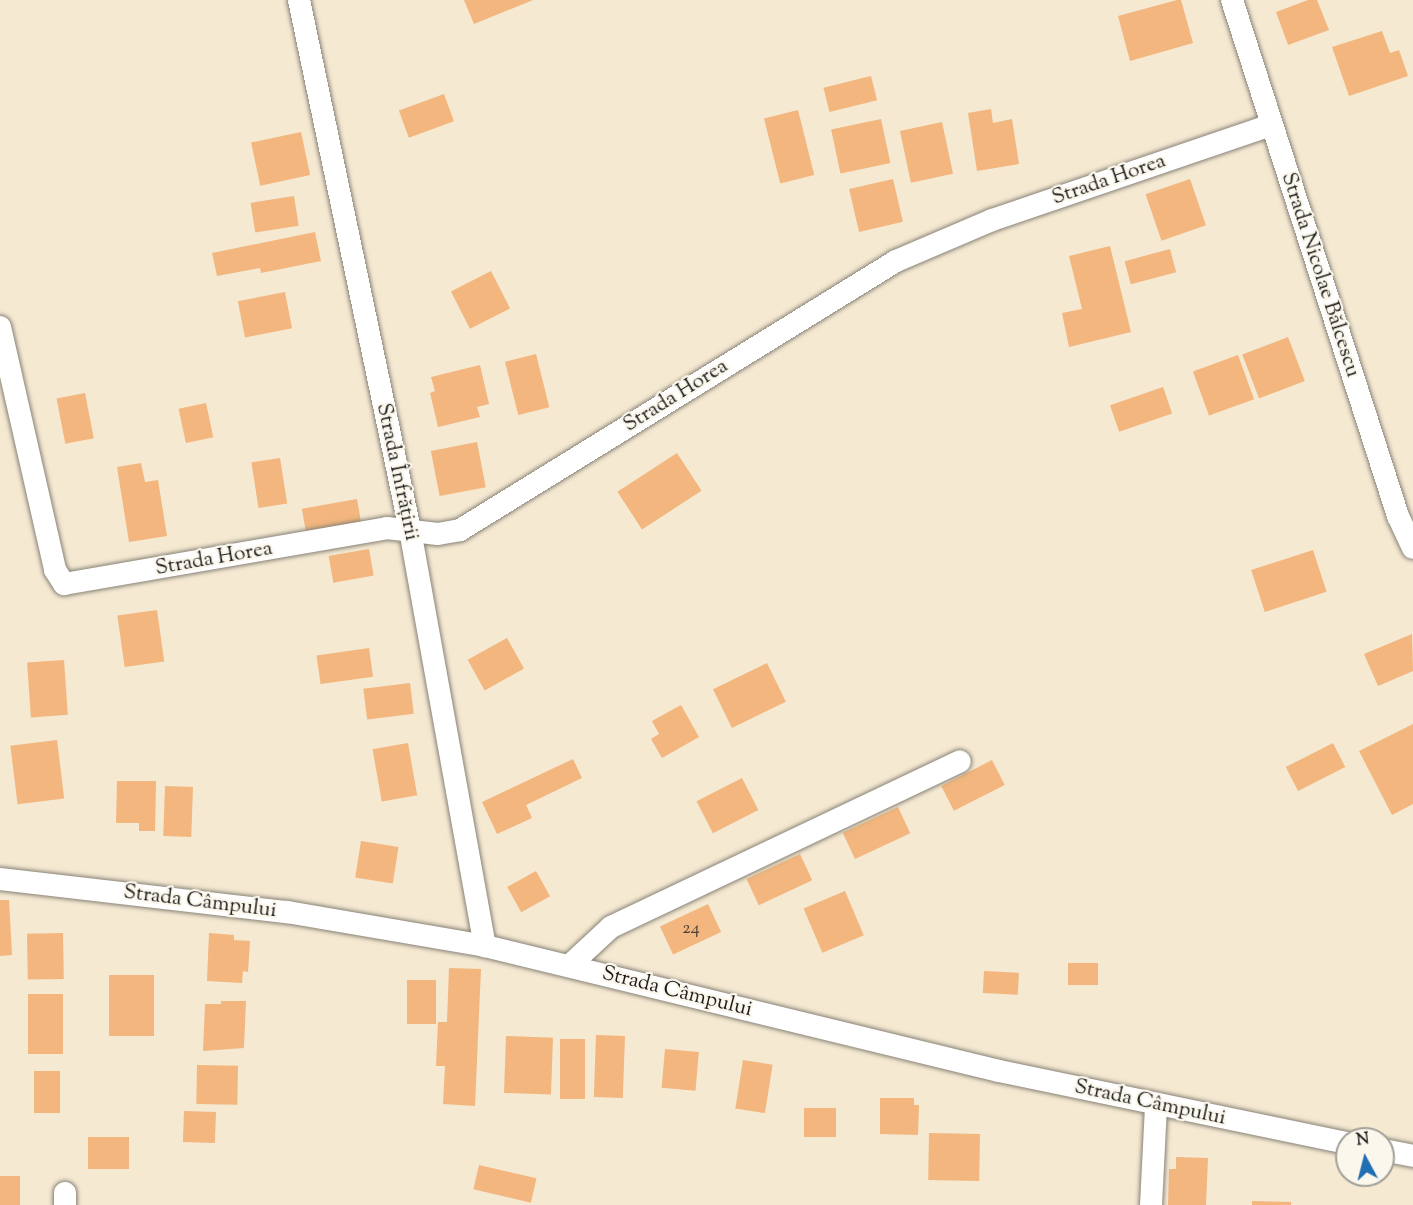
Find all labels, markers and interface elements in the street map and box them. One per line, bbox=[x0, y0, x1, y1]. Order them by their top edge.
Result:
street label: Strada Horea bbox=[1049, 149, 1169, 211]
street label: Strada Nicolae Bălcescu bbox=[1275, 170, 1365, 380]
street label: Strada Horea bbox=[619, 354, 733, 438]
street label: Strada Înfrățirii bbox=[370, 401, 424, 543]
street label: Strada Horea bbox=[154, 536, 274, 582]
street label: Strada Câmpului bbox=[122, 880, 278, 924]
house number: 24 bbox=[682, 918, 700, 940]
street label: Strada Câmpului bbox=[599, 961, 755, 1023]
street label: Strada Câmpului bbox=[1072, 1075, 1228, 1131]
north arrow bbox=[1335, 1127, 1395, 1187]
text: N bbox=[1355, 1128, 1371, 1153]

